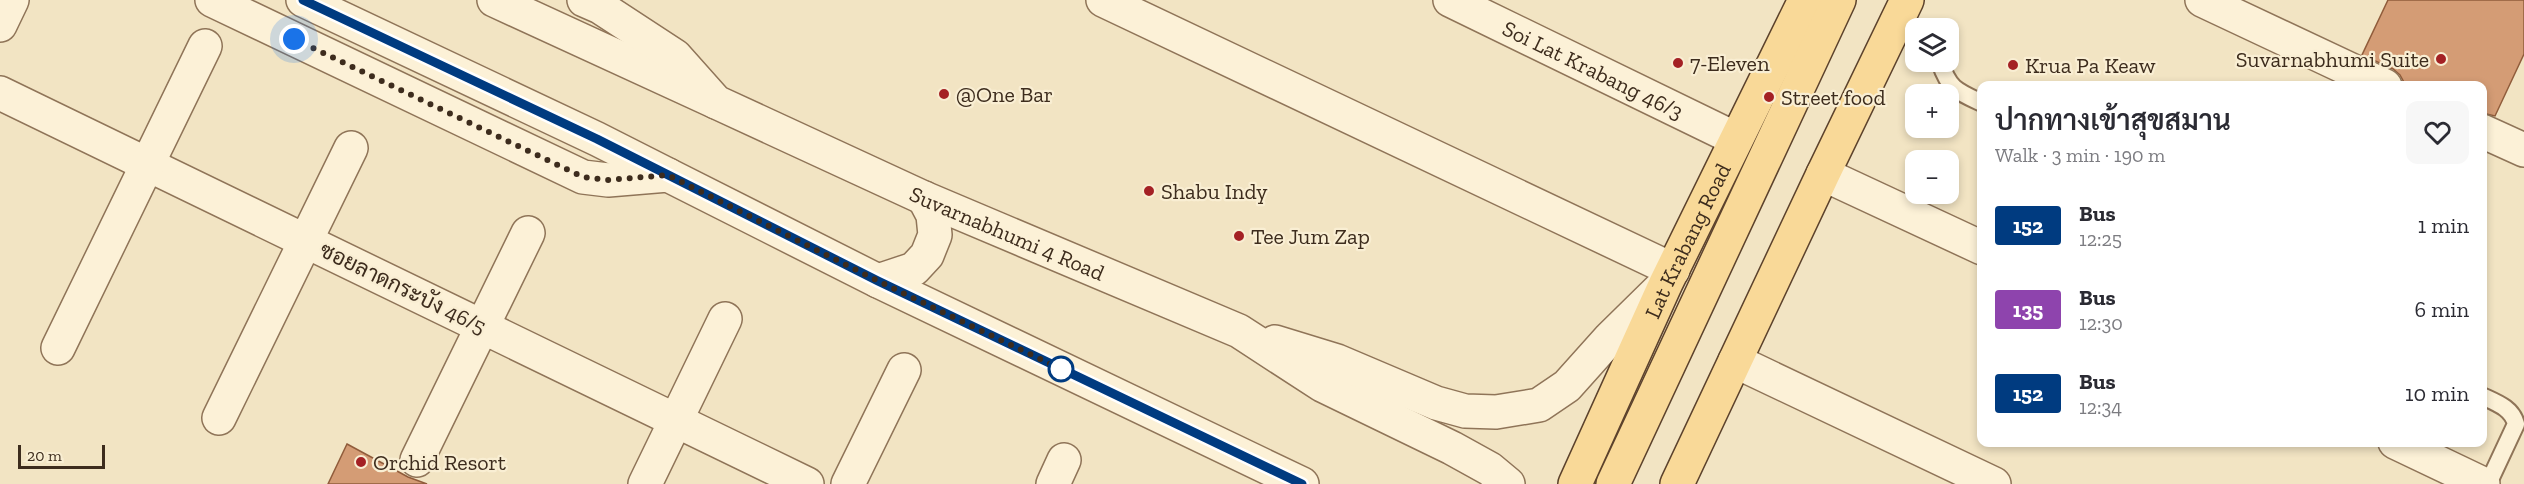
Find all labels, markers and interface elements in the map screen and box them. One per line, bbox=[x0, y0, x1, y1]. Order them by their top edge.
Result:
street label: Soi Lat Krabang 46/3 bbox=[1498, 14, 1688, 125]
map controls bbox=[1905, 18, 1959, 204]
button: layers bbox=[1905, 18, 1959, 72]
your location bbox=[279, 24, 309, 54]
place label: Suvarnabhumi Suite bbox=[2236, 46, 2429, 73]
place label: 7-Eleven bbox=[1690, 50, 1770, 77]
place label: Krua Pa Keaw bbox=[2025, 52, 2156, 79]
marker: Suvarnabhumi Suite bbox=[2434, 52, 2448, 66]
marker: 7-Eleven bbox=[1671, 56, 1685, 70]
marker: Krua Pa Keaw bbox=[2006, 58, 2020, 72]
place label: @One Bar bbox=[956, 81, 1053, 108]
place label: Street food bbox=[1781, 84, 1885, 111]
button: + bbox=[1905, 84, 1959, 138]
marker: @One Bar bbox=[937, 87, 951, 101]
marker: Street food bbox=[1762, 90, 1776, 104]
button: heart bbox=[2406, 101, 2469, 164]
text: ปากทางเข้าสุขสมาน bbox=[1995, 104, 2231, 137]
text: Walk · 3 min · 190 m bbox=[1995, 143, 2165, 167]
button: − bbox=[1905, 150, 1959, 204]
street label: Lat Krabang Road bbox=[1638, 159, 1736, 323]
place label: Shabu Indy bbox=[1161, 178, 1268, 205]
street label: Suvarnabhumi 4 Road bbox=[905, 180, 1109, 286]
marker: Shabu Indy bbox=[1142, 184, 1156, 198]
text: Bus bbox=[2079, 200, 2116, 227]
text: 1 min bbox=[2418, 212, 2469, 239]
text: 152 bbox=[2013, 213, 2043, 238]
place label: Tee Jum Zap bbox=[1251, 223, 1370, 250]
text: 12:25 bbox=[2079, 227, 2122, 251]
marker: Tee Jum Zap bbox=[1232, 229, 1246, 243]
street label: ซอยลาดกระบัง 46/5 bbox=[315, 236, 491, 340]
text: Bus bbox=[2079, 284, 2116, 311]
text: 6 min bbox=[2415, 296, 2469, 323]
text: 135 bbox=[2013, 297, 2043, 322]
text: 12:30 bbox=[2079, 311, 2123, 335]
unlabelled marker bbox=[1048, 356, 1074, 382]
text: Bus bbox=[2079, 368, 2116, 395]
text: 10 min bbox=[2405, 380, 2469, 407]
text: 152 bbox=[2013, 381, 2043, 406]
text: 12:34 bbox=[2079, 395, 2122, 419]
scale bar bbox=[18, 442, 105, 470]
text: 20 m bbox=[27, 446, 62, 465]
place label: Orchid Resort bbox=[373, 449, 507, 476]
marker: Orchid Resort bbox=[354, 455, 368, 469]

